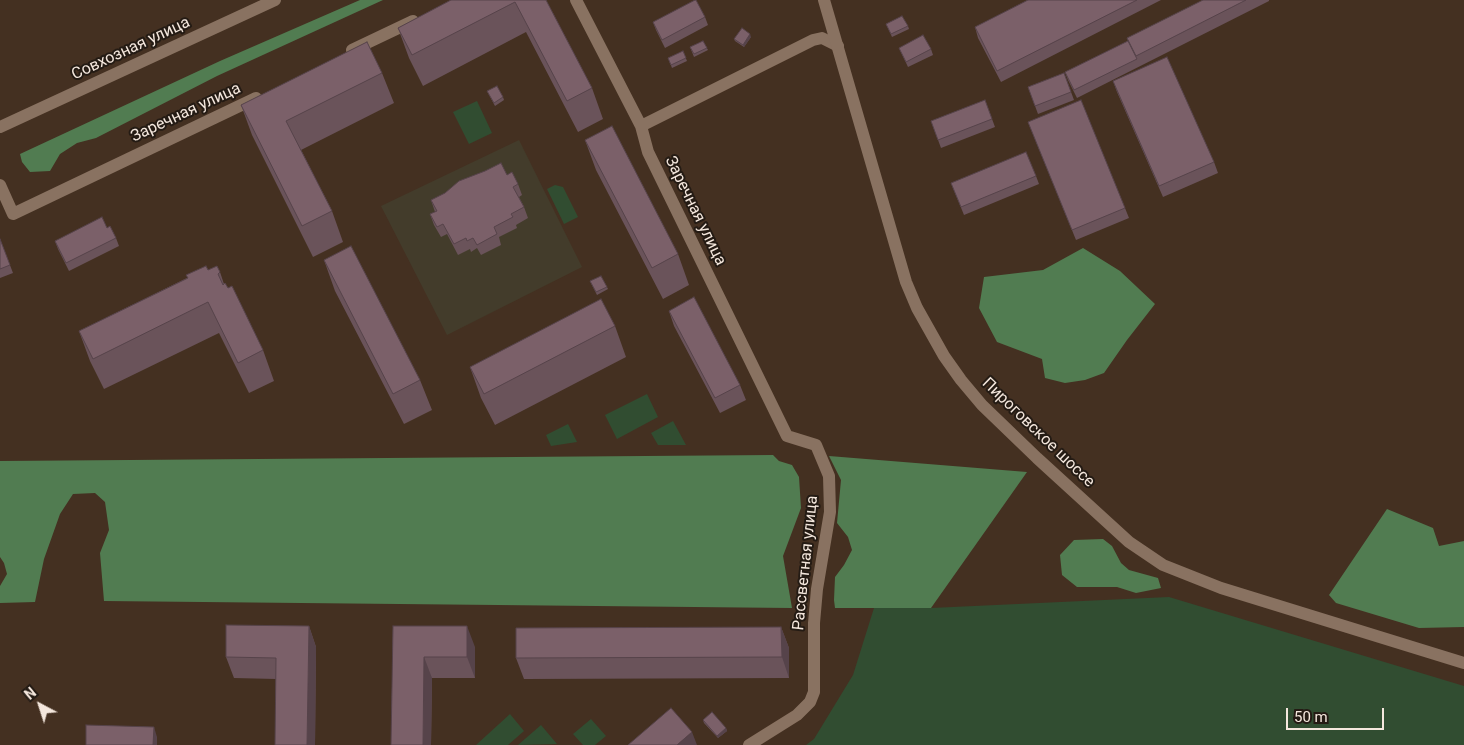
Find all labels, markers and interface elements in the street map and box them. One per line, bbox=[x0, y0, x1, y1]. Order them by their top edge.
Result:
street label: Совхозная улица bbox=[69, 13, 193, 85]
street label: Заречная улица bbox=[128, 79, 244, 147]
street label: Заречная улица bbox=[660, 153, 730, 269]
street label: Пироговское шоссе bbox=[978, 374, 1098, 492]
street label: Рассветная улица bbox=[789, 495, 823, 631]
north arrow bbox=[15, 680, 65, 730]
text: N bbox=[21, 684, 39, 703]
scale bar bbox=[1289, 698, 1386, 730]
text: 50 m bbox=[1294, 708, 1328, 726]

